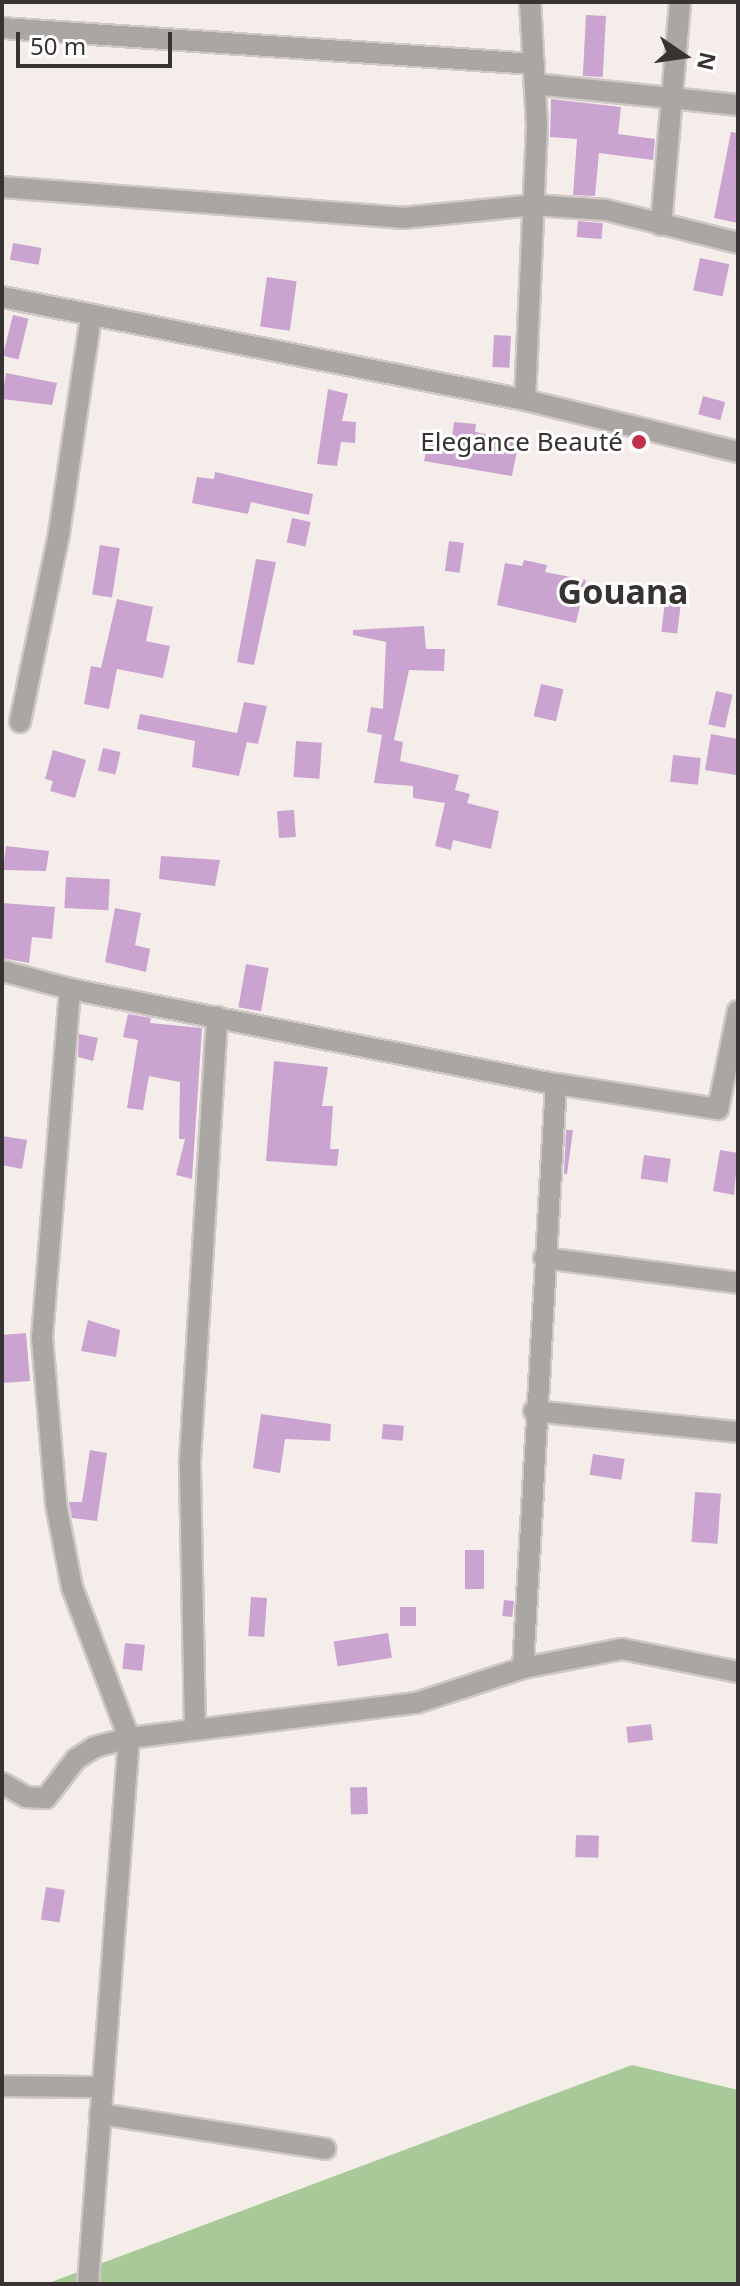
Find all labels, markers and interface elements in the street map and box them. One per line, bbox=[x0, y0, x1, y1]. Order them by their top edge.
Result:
scale bar bbox=[20, 16, 176, 66]
north arrow bbox=[644, 16, 724, 96]
text: 50 m bbox=[30, 29, 86, 62]
text: N bbox=[691, 49, 724, 73]
place label: Elegance Beauté bbox=[420, 426, 623, 458]
marker: Elegance Beauté bbox=[630, 433, 648, 451]
district label: Gouana bbox=[558, 572, 688, 612]

